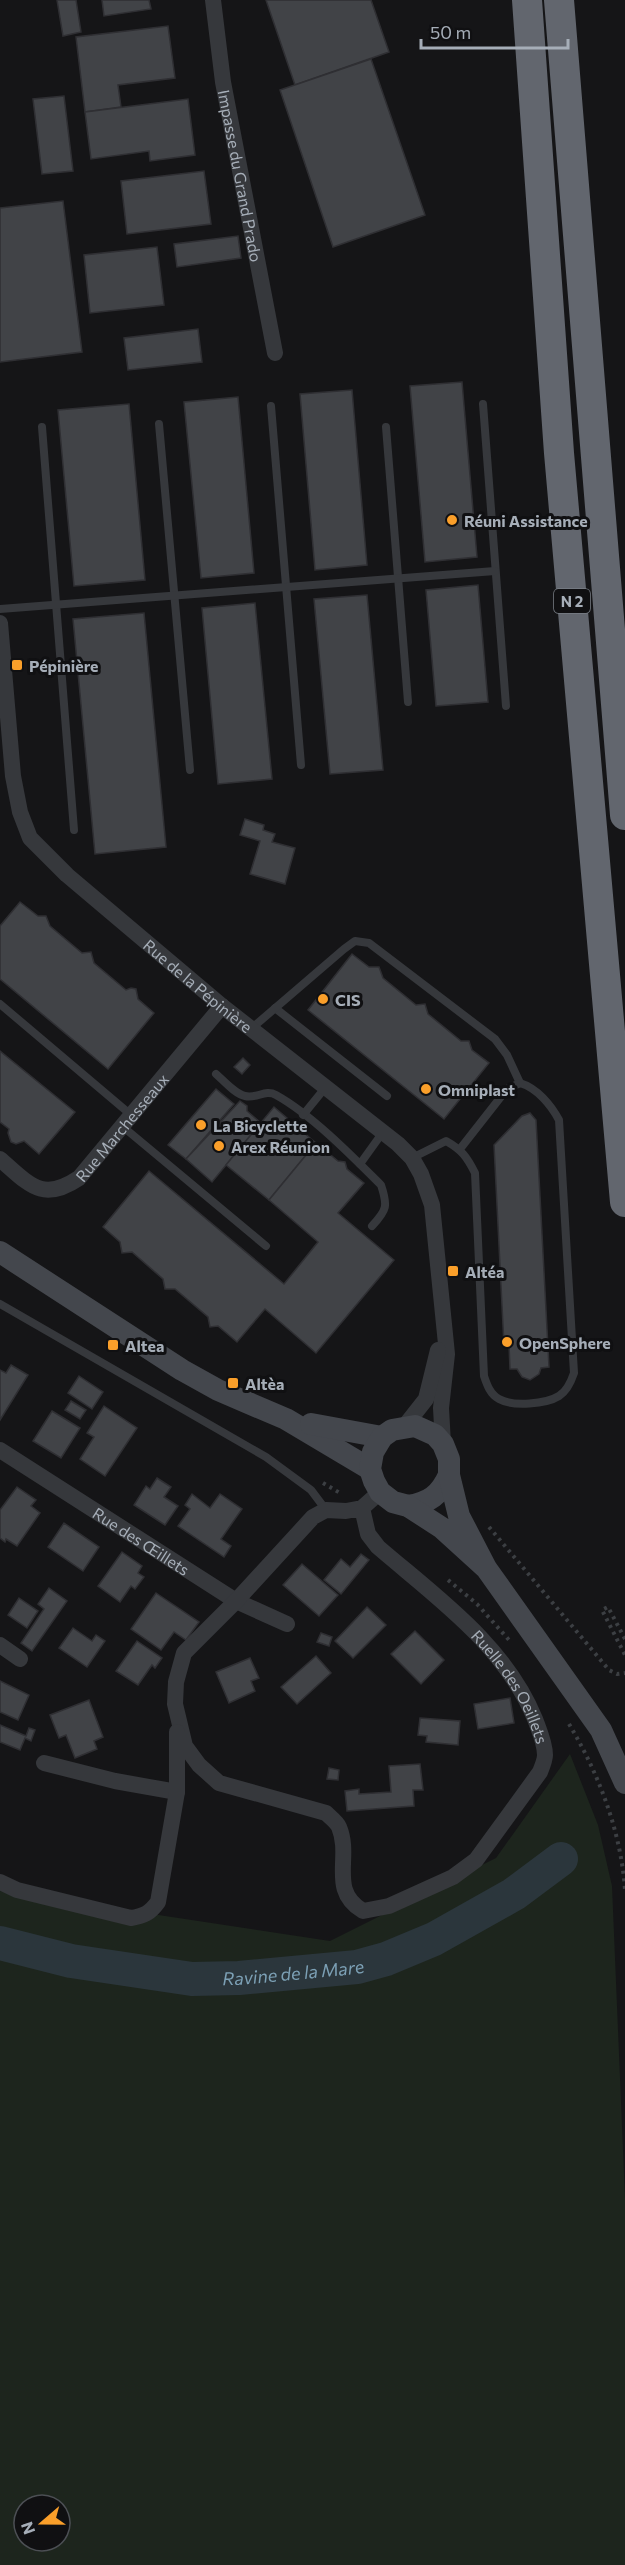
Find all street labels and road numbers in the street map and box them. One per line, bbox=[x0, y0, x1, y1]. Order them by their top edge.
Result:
street label: Impasse du Grand Prado bbox=[215, 88, 267, 263]
road number: N 2 bbox=[554, 589, 590, 613]
street label: Rue de la Pépinière bbox=[140, 935, 257, 1036]
street label: Rue Marchesseaux bbox=[71, 1069, 172, 1185]
street label: Rue des Œillets bbox=[90, 1503, 193, 1578]
street label: Ruelle des Oeillets bbox=[468, 1625, 553, 1746]

